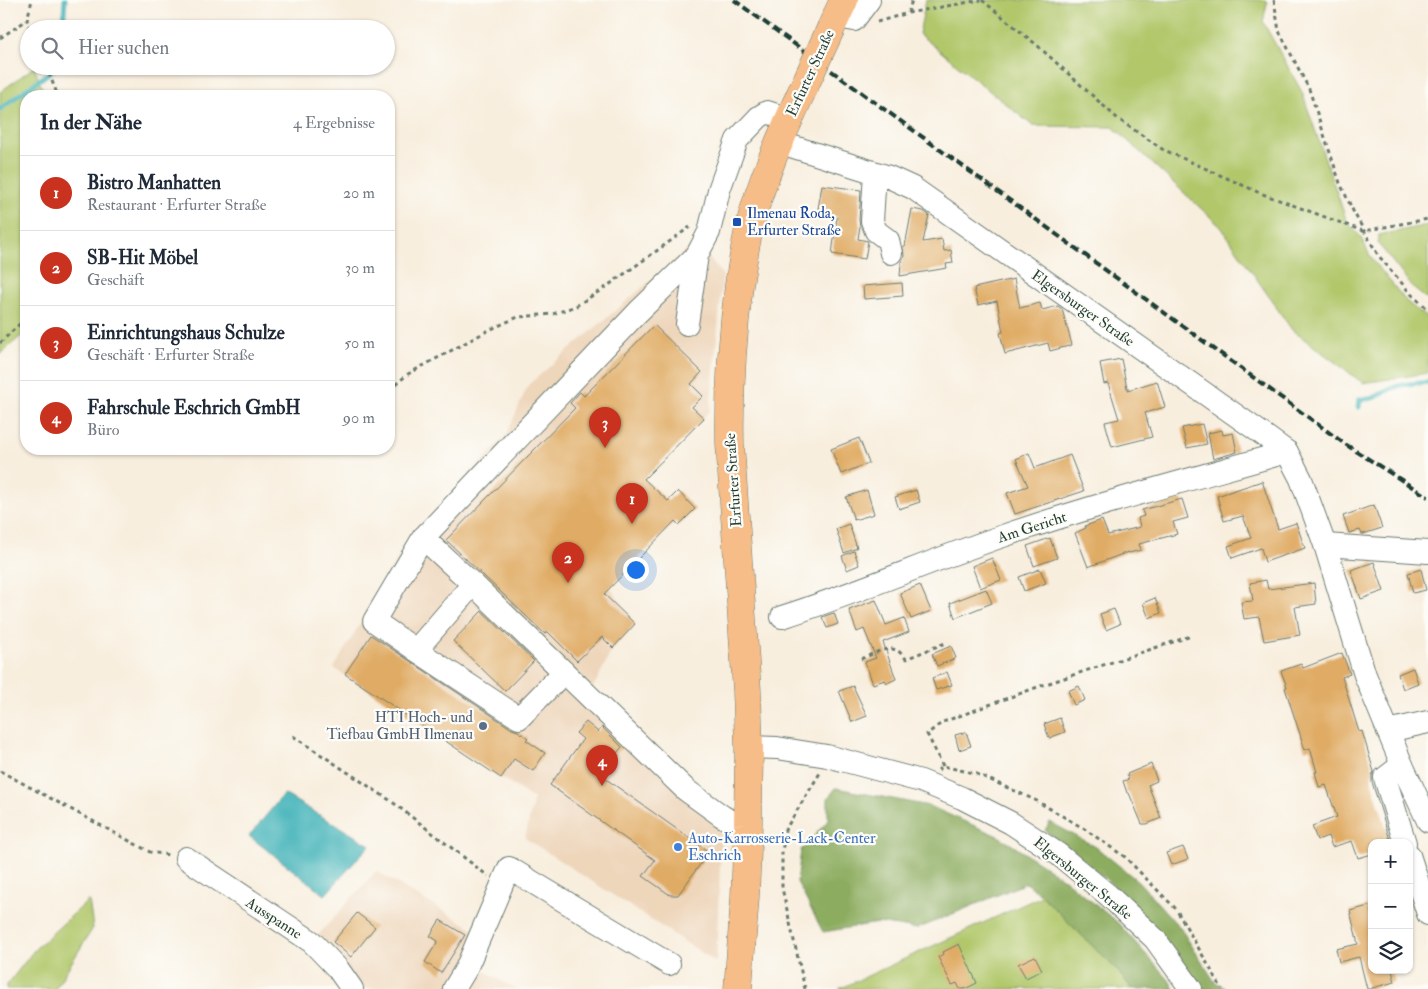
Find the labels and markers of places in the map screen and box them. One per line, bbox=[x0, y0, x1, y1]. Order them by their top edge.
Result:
place label: Ilmenau Roda, Erfurter Straße bbox=[747, 204, 841, 240]
marker: Ilmenau Roda, Erfurter Straße bbox=[731, 216, 743, 228]
pin: 3 bbox=[589, 407, 621, 448]
pin: 1 bbox=[616, 483, 648, 524]
pin: 2 bbox=[552, 542, 584, 583]
place label: HTI Hoch- und Tiefbau GmbH Ilmenau bbox=[326, 708, 474, 744]
marker: HTI Hoch- und Tiefbau GmbH Ilmenau bbox=[477, 720, 489, 732]
pin: 4 bbox=[586, 745, 618, 786]
place label: Auto-Karrosserie-Lack-Center Eschrich bbox=[687, 829, 876, 865]
marker: Auto-Karrosserie-Lack-Center Eschrich bbox=[672, 841, 684, 853]

